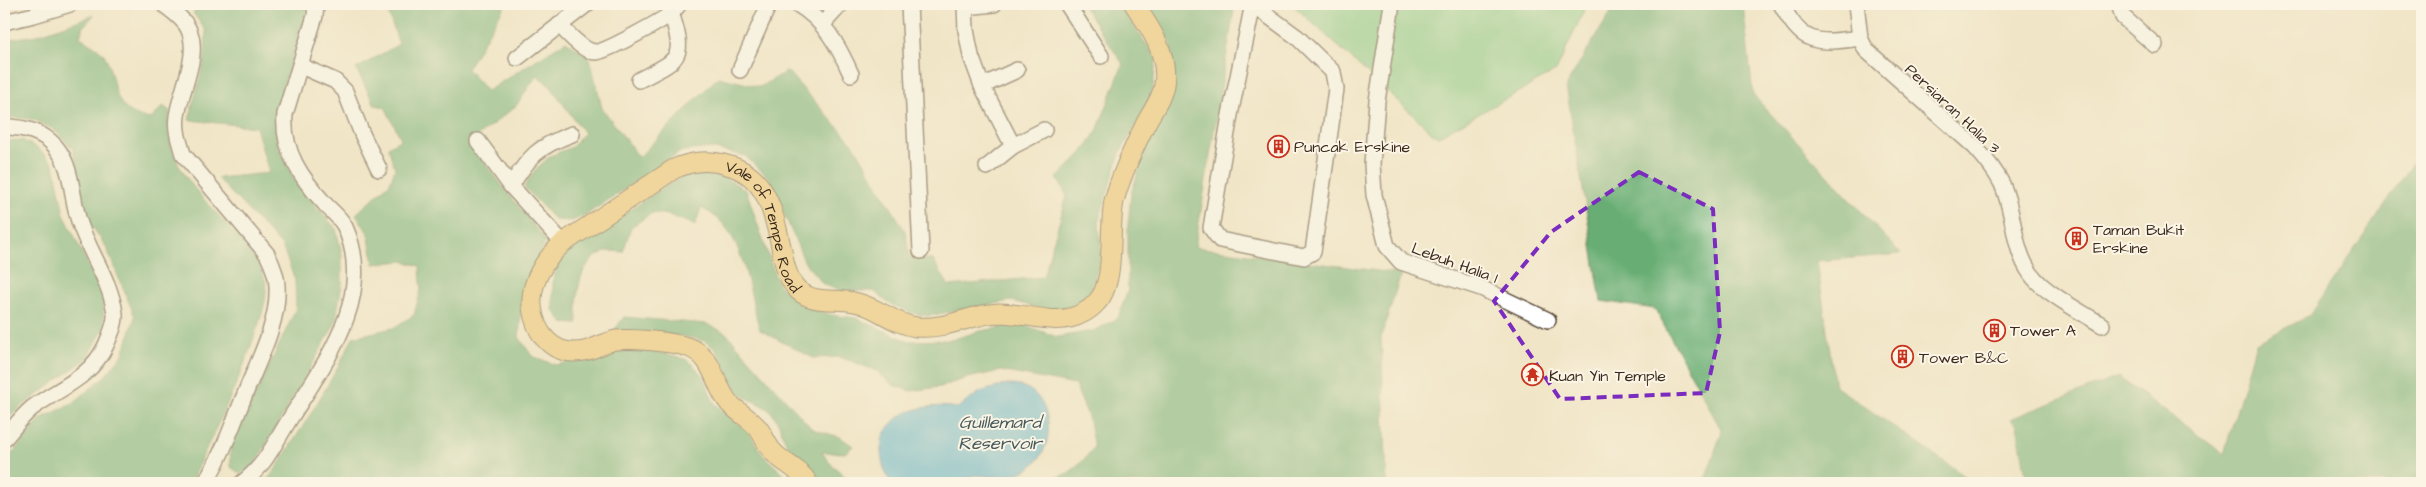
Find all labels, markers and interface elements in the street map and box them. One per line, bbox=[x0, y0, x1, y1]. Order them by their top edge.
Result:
street label: Persiaran Halia 3 bbox=[1900, 59, 2005, 159]
building icon: Puncak Erskine bbox=[1266, 134, 1290, 158]
place label: Puncak Erskine bbox=[1294, 136, 1410, 158]
street label: Vale of Tempe Road bbox=[723, 155, 806, 298]
place label: Taman Bukit Erskine bbox=[2093, 219, 2185, 259]
building icon: Taman Bukit Erskine bbox=[2065, 226, 2089, 250]
street label: Lebuh Halia 1 bbox=[1408, 237, 1501, 289]
building icon: Tower A bbox=[1982, 318, 2006, 342]
place label: Tower A bbox=[2010, 320, 2076, 342]
building icon: Tower B&C bbox=[1891, 345, 1915, 369]
place label: Tower B&C bbox=[1919, 347, 2008, 369]
temple icon: Kuan Yin Temple bbox=[1521, 363, 1545, 387]
place label: Kuan Yin Temple bbox=[1549, 365, 1666, 387]
water label: Guillemard Reservoir bbox=[958, 410, 1045, 456]

